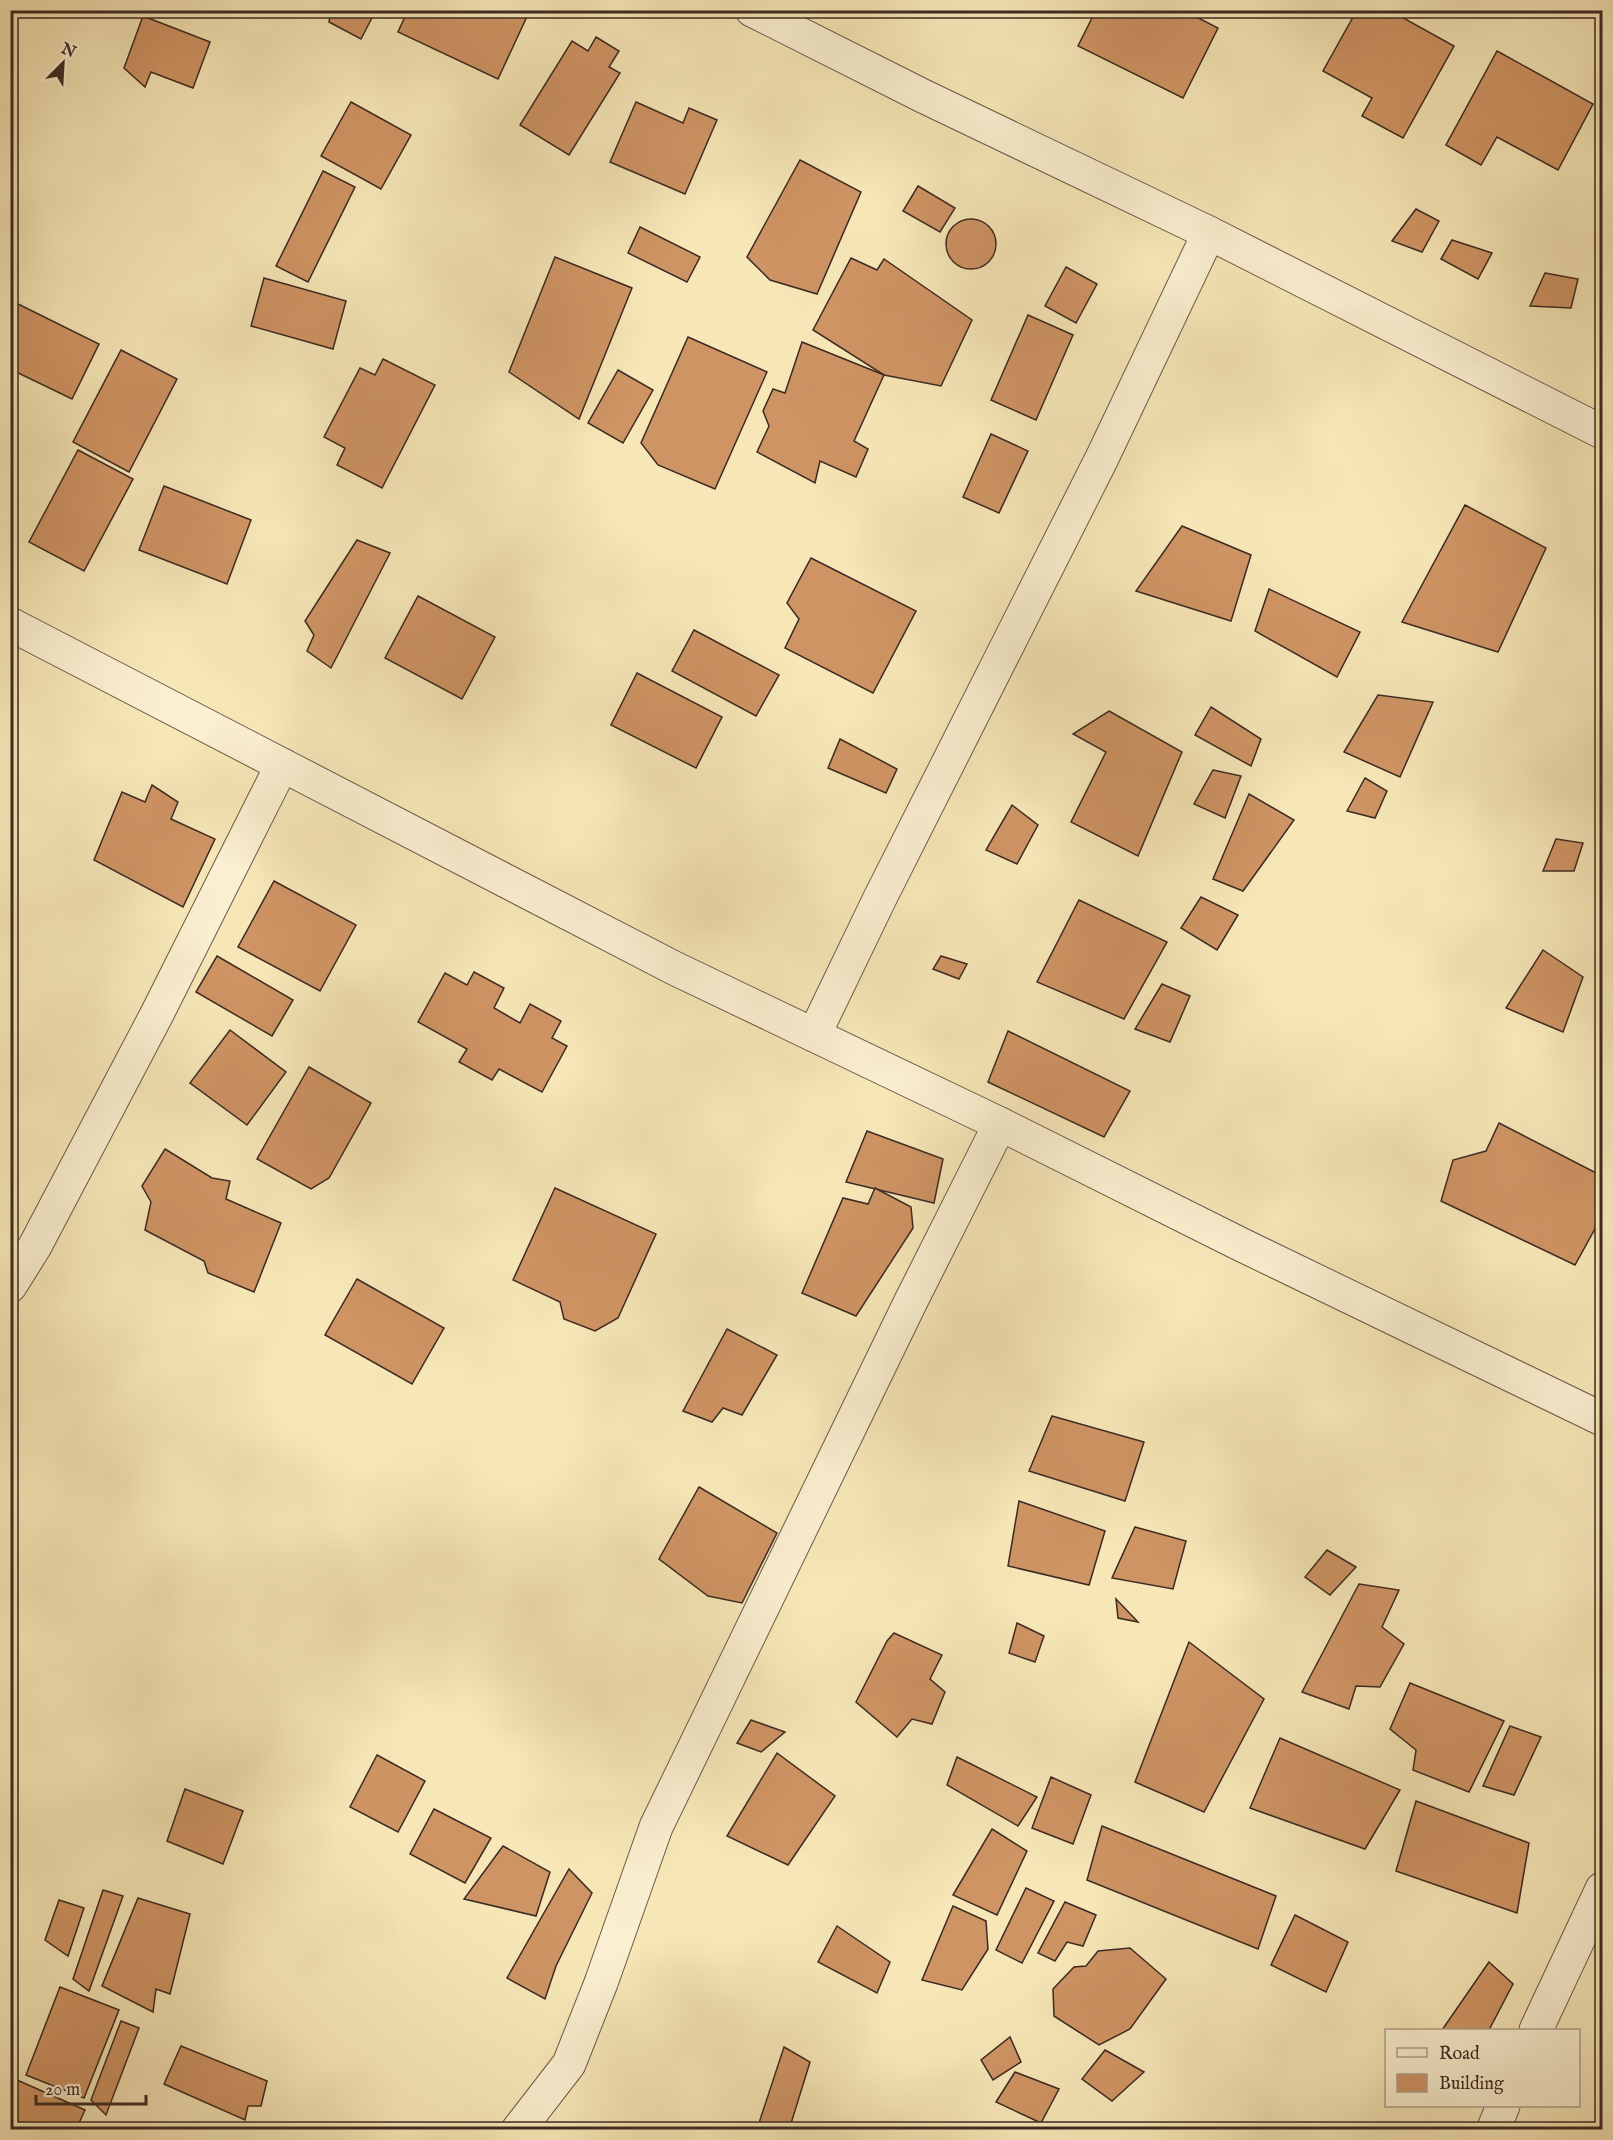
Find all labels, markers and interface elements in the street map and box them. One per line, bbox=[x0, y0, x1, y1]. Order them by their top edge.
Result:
north arrow bbox=[33, 33, 93, 93]
text: N bbox=[57, 39, 79, 63]
legend bbox=[1385, 2029, 1580, 2107]
text: Road bbox=[1439, 2043, 1480, 2066]
scale bar bbox=[36, 2068, 146, 2106]
text: Building bbox=[1439, 2073, 1504, 2096]
text: 20 m bbox=[45, 2079, 80, 2102]

